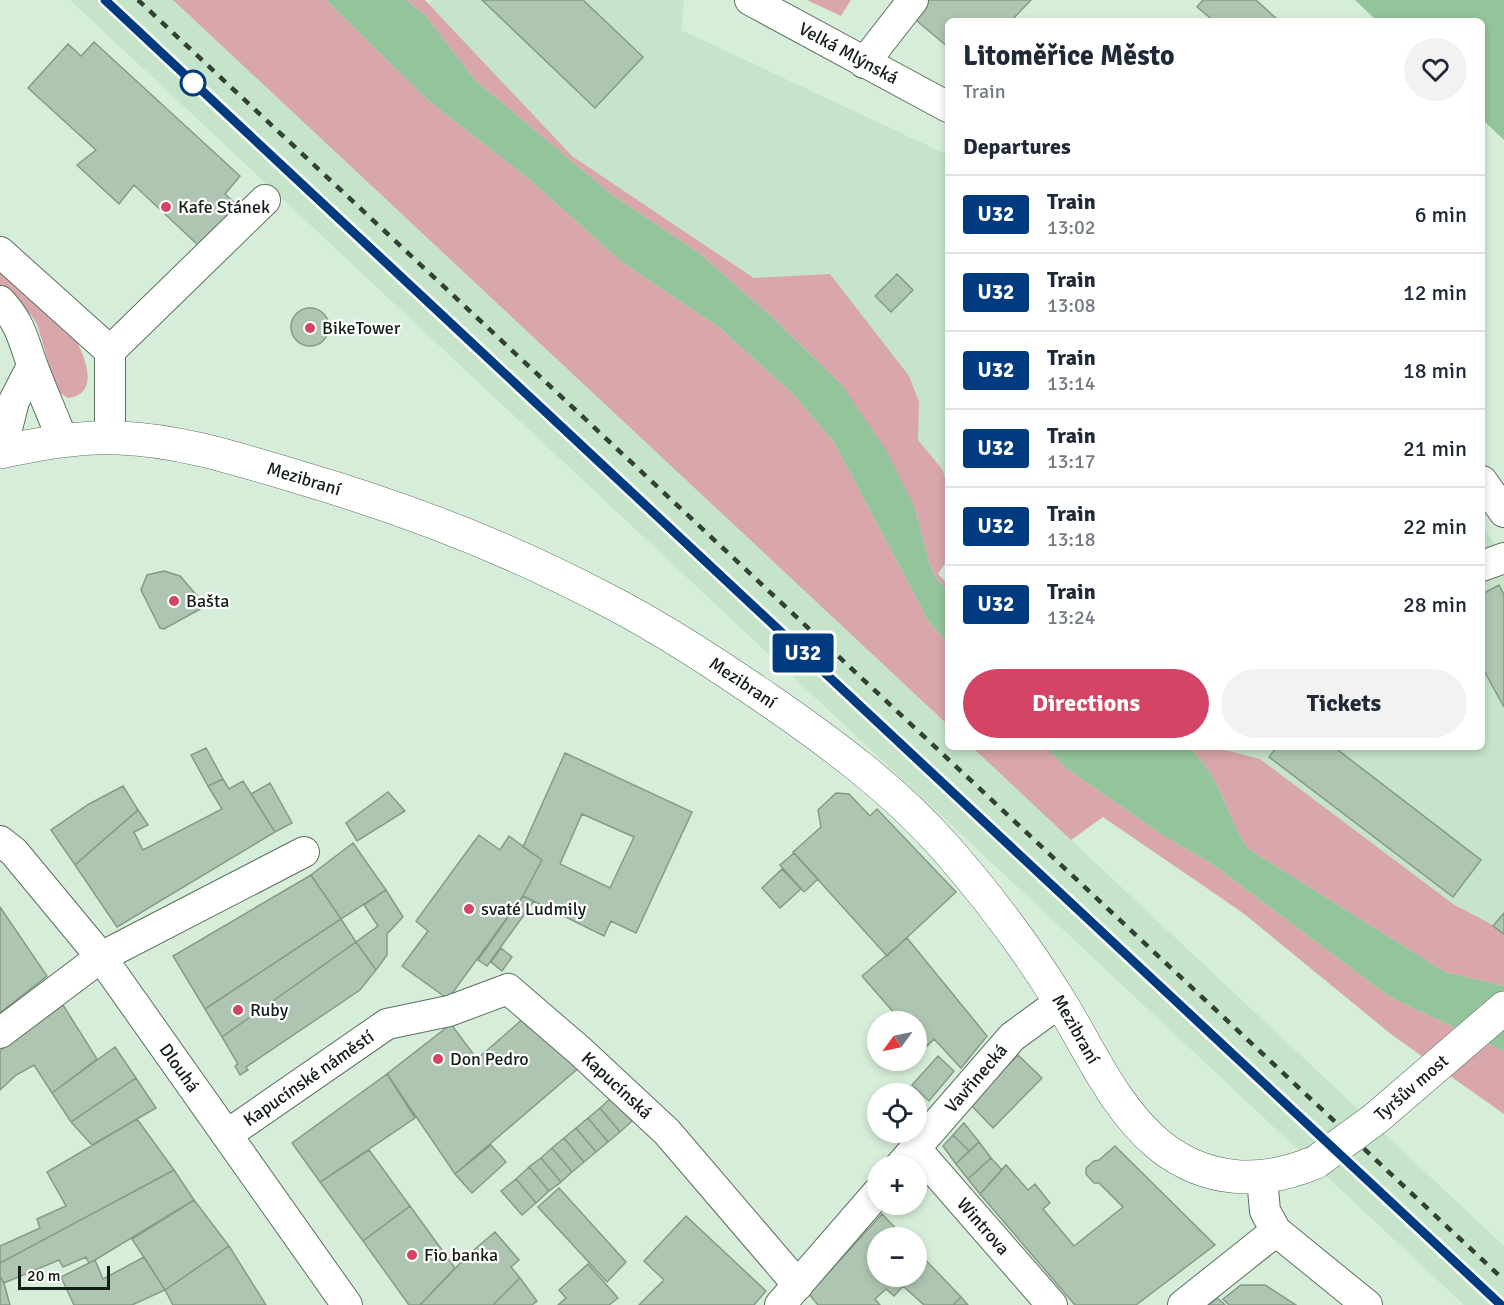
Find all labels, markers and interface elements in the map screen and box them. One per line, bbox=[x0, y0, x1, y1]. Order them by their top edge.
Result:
street label: Velká Mlýnská bbox=[795, 17, 902, 89]
button: heart bbox=[1404, 38, 1467, 101]
text: Litoměřice Město bbox=[963, 39, 1175, 73]
unlabelled marker bbox=[180, 70, 206, 96]
text: Train bbox=[963, 79, 1006, 104]
text: Departures bbox=[963, 133, 1071, 160]
text: Train bbox=[1047, 188, 1096, 215]
place label: Kafe Stánek bbox=[178, 196, 270, 218]
marker: Kafe Stánek bbox=[159, 200, 173, 214]
text: U32 bbox=[978, 201, 1014, 227]
text: 6 min bbox=[1415, 201, 1467, 228]
text: 13:02 bbox=[1047, 215, 1096, 240]
text: Train bbox=[1047, 266, 1096, 293]
text: U32 bbox=[978, 279, 1014, 305]
text: 12 min bbox=[1403, 279, 1467, 306]
text: 13:08 bbox=[1047, 293, 1096, 318]
place label: BikeTower bbox=[322, 317, 401, 339]
marker: BikeTower bbox=[303, 321, 317, 335]
text: Train bbox=[1047, 344, 1096, 371]
text: U32 bbox=[978, 357, 1014, 383]
text: 18 min bbox=[1403, 357, 1467, 384]
text: 13:14 bbox=[1047, 371, 1096, 396]
text: Train bbox=[1047, 422, 1096, 449]
text: U32 bbox=[978, 435, 1014, 461]
text: 21 min bbox=[1403, 435, 1467, 462]
text: 13:17 bbox=[1047, 449, 1096, 474]
street label: Mezibraní bbox=[264, 457, 344, 500]
text: Train bbox=[1047, 500, 1096, 527]
text: U32 bbox=[978, 513, 1014, 539]
text: 22 min bbox=[1403, 513, 1467, 540]
text: 13:18 bbox=[1047, 527, 1096, 552]
text: Train bbox=[1047, 578, 1096, 605]
place label: Bašta bbox=[186, 590, 229, 612]
text: U32 bbox=[978, 591, 1014, 617]
text: 28 min bbox=[1403, 591, 1467, 618]
marker: Bašta bbox=[167, 594, 181, 608]
text: 13:24 bbox=[1047, 605, 1096, 630]
line badge: U32 bbox=[768, 634, 838, 672]
text: U32 bbox=[785, 640, 821, 666]
street label: Mezibraní bbox=[705, 652, 781, 713]
button: Directions bbox=[963, 669, 1209, 738]
button: Tickets bbox=[1221, 669, 1467, 738]
place label: svaté Ludmily bbox=[481, 898, 587, 920]
marker: svaté Ludmily bbox=[462, 902, 476, 916]
street label: Mezibraní bbox=[1047, 990, 1104, 1068]
place label: Ruby bbox=[250, 999, 289, 1021]
marker: Ruby bbox=[231, 1003, 245, 1017]
north arrow bbox=[867, 1011, 927, 1071]
map controls bbox=[867, 1011, 927, 1287]
street label: Kapucínské náměstí bbox=[239, 1025, 378, 1131]
street label: Dlouhá bbox=[155, 1039, 204, 1097]
street label: Vavřinecká bbox=[940, 1039, 1012, 1117]
street label: Kapucínská bbox=[577, 1047, 657, 1124]
place label: Don Pedro bbox=[450, 1048, 529, 1070]
street label: Tyršův most bbox=[1370, 1050, 1453, 1126]
marker: Don Pedro bbox=[431, 1052, 445, 1066]
button: locate bbox=[867, 1083, 927, 1143]
button: + bbox=[867, 1155, 927, 1215]
street label: Wintrova bbox=[952, 1193, 1014, 1260]
button: − bbox=[867, 1227, 927, 1287]
place label: Fio banka bbox=[424, 1244, 498, 1266]
marker: Fio banka bbox=[405, 1248, 419, 1262]
scale bar bbox=[18, 1263, 110, 1290]
text: 20 m bbox=[27, 1266, 61, 1286]

